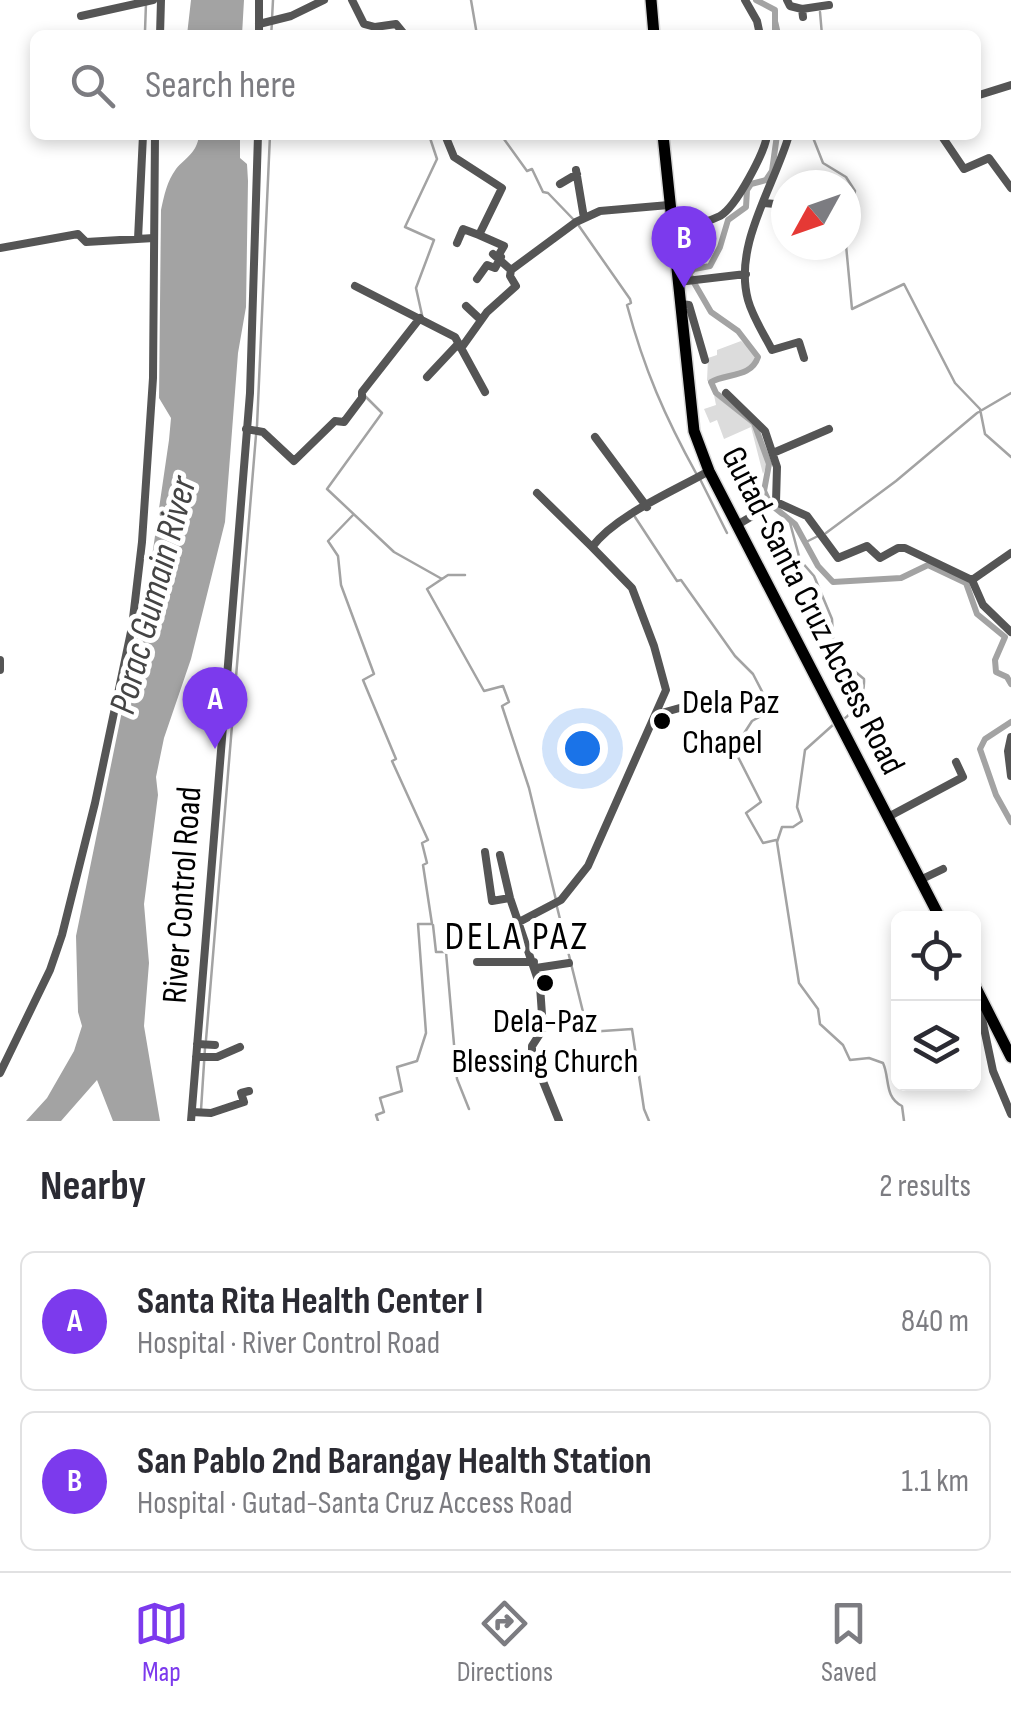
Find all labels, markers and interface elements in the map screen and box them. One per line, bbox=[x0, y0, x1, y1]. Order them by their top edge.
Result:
search box bbox=[30, 30, 981, 140]
icon: search bbox=[65, 58, 120, 113]
text: Search here bbox=[145, 63, 296, 108]
north arrow bbox=[771, 170, 861, 260]
pin: B bbox=[652, 206, 716, 288]
street label: Gutad-Santa Cruz Access Road bbox=[711, 440, 914, 782]
water label: Porac Gumain River bbox=[100, 471, 207, 719]
pin: A bbox=[182, 666, 248, 749]
place label: Dela Paz Chapel bbox=[682, 681, 779, 764]
marker: Dela Paz Chapel bbox=[651, 710, 673, 732]
your location bbox=[557, 723, 608, 774]
street label: River Control Road bbox=[153, 785, 212, 1005]
map controls bbox=[891, 911, 981, 1091]
button: locate bbox=[891, 911, 981, 1001]
district label: DELA PAZ bbox=[444, 913, 590, 961]
marker: Dela-Paz Blessing Church bbox=[534, 972, 556, 994]
place label: Dela-Paz Blessing Church bbox=[452, 1000, 638, 1083]
button: layers bbox=[891, 1001, 981, 1091]
text: Nearby bbox=[40, 1161, 146, 1212]
text: 2 results bbox=[879, 1167, 971, 1206]
text: Santa Rita Health Center I bbox=[137, 1279, 483, 1324]
text: A bbox=[67, 1302, 82, 1341]
text: 840 m bbox=[901, 1302, 969, 1341]
text: Hospital · River Control Road bbox=[137, 1324, 440, 1363]
text: San Pablo 2nd Barangay Health Station bbox=[137, 1439, 652, 1484]
text: B bbox=[67, 1462, 82, 1501]
text: 1.1 km bbox=[902, 1462, 969, 1501]
text: Hospital · Gutad-Santa Cruz Access Road bbox=[137, 1484, 573, 1523]
tab: Map bbox=[134, 1596, 189, 1689]
tab: Directions bbox=[457, 1596, 553, 1689]
tab: Saved bbox=[821, 1596, 877, 1689]

